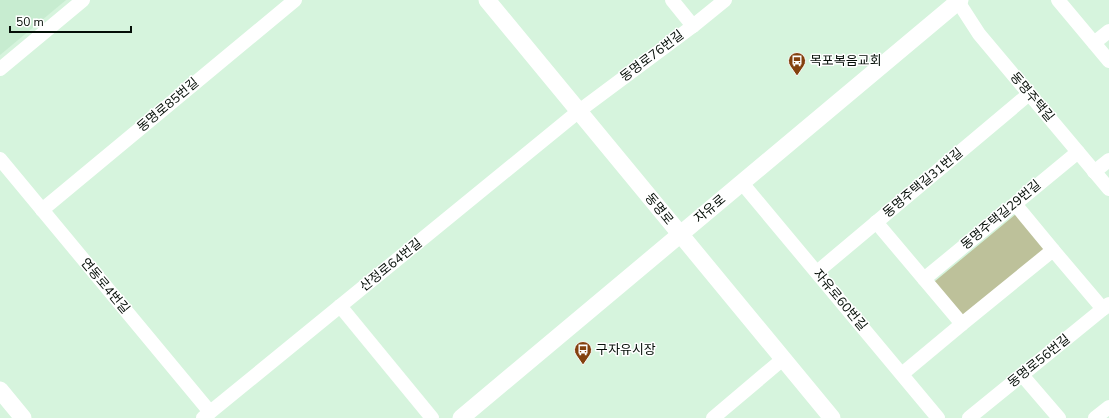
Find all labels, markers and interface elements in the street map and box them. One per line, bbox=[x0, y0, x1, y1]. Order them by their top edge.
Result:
scale bar bbox=[10, 8, 131, 34]
text: 50 m bbox=[16, 14, 44, 30]
street label: 동명로76번길 bbox=[616, 26, 688, 86]
bus stop icon: 목포복음교회 bbox=[787, 51, 807, 76]
place label: 목포복음교회 bbox=[810, 52, 882, 70]
street label: 동명주택길 bbox=[1006, 68, 1058, 126]
street label: 동명로85번길 bbox=[133, 74, 203, 136]
street label: 동명주택길31번길 bbox=[879, 144, 967, 222]
street label: 동명주택길29번길 bbox=[957, 176, 1045, 254]
street label: 동명로 bbox=[641, 189, 677, 229]
street label: 자유로 bbox=[690, 191, 730, 227]
street label: 산정로64번길 bbox=[356, 234, 426, 296]
street label: 연동로4번길 bbox=[76, 254, 134, 318]
street label: 자유로60번길 bbox=[809, 265, 871, 335]
street label: 동명로56번길 bbox=[1004, 330, 1074, 392]
bus stop icon: 구자유시장 bbox=[573, 340, 593, 365]
place label: 구자유시장 bbox=[596, 341, 656, 359]

